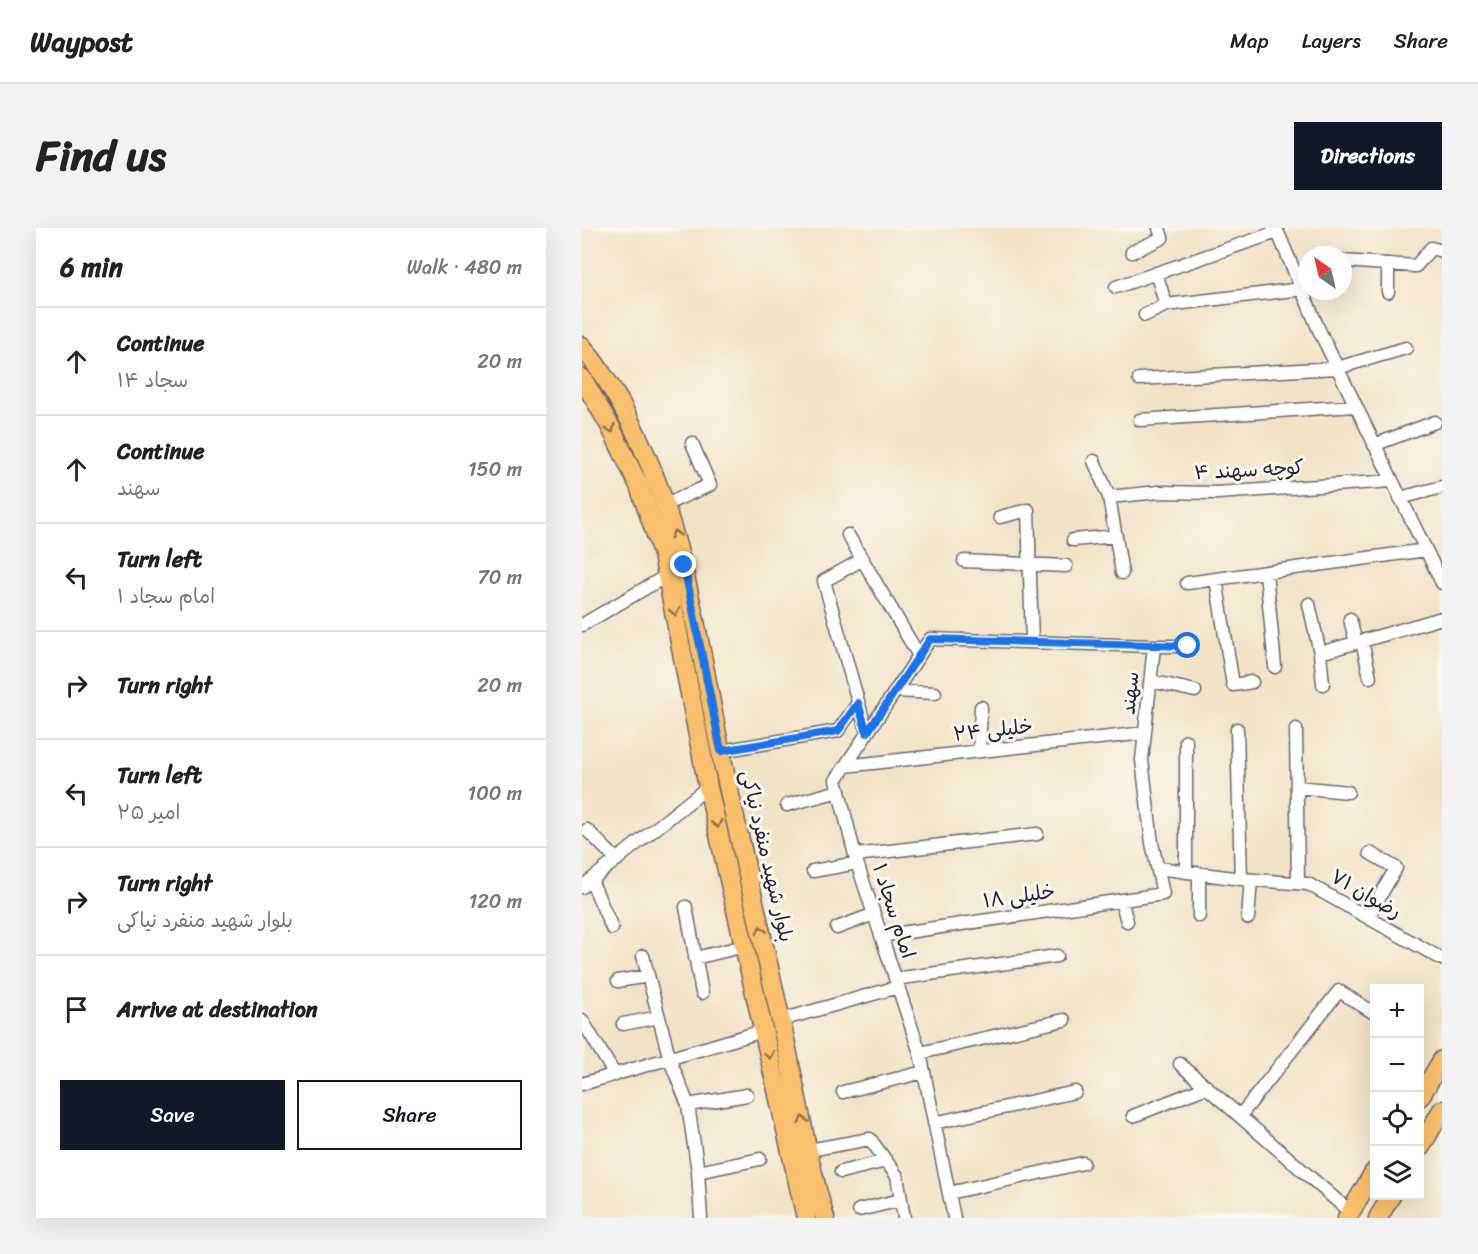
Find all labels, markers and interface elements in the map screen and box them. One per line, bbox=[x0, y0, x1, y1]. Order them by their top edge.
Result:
text: Waypost bbox=[30, 17, 133, 66]
text: Map bbox=[1230, 22, 1269, 60]
text: Layers bbox=[1302, 22, 1361, 60]
text: Share bbox=[1394, 22, 1448, 60]
text: Find us bbox=[36, 119, 166, 193]
button: Directions bbox=[1294, 122, 1442, 190]
text: 6 min bbox=[60, 244, 123, 290]
north arrow bbox=[1298, 246, 1352, 300]
text: Walk · 480 m bbox=[407, 250, 522, 285]
text: Continue bbox=[117, 324, 205, 363]
text: 20 m bbox=[477, 344, 522, 379]
icon: ahead bbox=[60, 345, 93, 378]
text: سجاد ۱۴ bbox=[117, 363, 188, 398]
one-way arrow bbox=[604, 423, 615, 433]
text: Continue bbox=[117, 432, 205, 471]
street label: کوچه سهند ۴ bbox=[1193, 450, 1305, 490]
text: 150 m bbox=[468, 452, 522, 487]
icon: ahead bbox=[60, 453, 93, 486]
text: سهند bbox=[117, 471, 160, 506]
one-way arrow bbox=[670, 529, 682, 540]
text: Turn left bbox=[117, 540, 202, 579]
route end bbox=[670, 551, 696, 577]
text: 70 m bbox=[477, 560, 522, 595]
icon: left bbox=[60, 561, 93, 594]
text: امام سجاد ۱ bbox=[117, 579, 215, 614]
one-way arrow bbox=[668, 607, 681, 617]
route start bbox=[1174, 632, 1200, 658]
text: Turn right bbox=[117, 666, 212, 705]
text: 20 m bbox=[477, 668, 522, 703]
icon: right bbox=[60, 669, 93, 702]
street label: سهند bbox=[1110, 670, 1150, 716]
street label: خلیلی ۲۴ bbox=[951, 708, 1035, 752]
text: Turn left bbox=[117, 756, 202, 795]
street label: بلوار شهید منفرد نیاکی bbox=[730, 766, 804, 946]
text: 100 m bbox=[468, 776, 522, 811]
icon: left bbox=[60, 777, 93, 810]
text: امیر ۲۵ bbox=[117, 795, 180, 830]
one-way arrow bbox=[709, 819, 722, 829]
street label: امام سجاد ۱ bbox=[862, 859, 926, 963]
street label: رضوان ۷۱ bbox=[1323, 859, 1409, 929]
text: Turn right bbox=[117, 864, 212, 903]
street label: خلیلی ۱۸ bbox=[981, 874, 1057, 918]
text: 120 m bbox=[469, 884, 522, 919]
icon: right bbox=[60, 885, 93, 918]
text: بلوار شهید منفرد نیاکی bbox=[117, 903, 293, 938]
one-way arrow bbox=[755, 925, 768, 935]
map controls bbox=[1370, 984, 1424, 1200]
button: + bbox=[1370, 984, 1424, 1038]
text: Arrive at destination bbox=[117, 990, 318, 1029]
icon: arrive bbox=[60, 993, 93, 1026]
button: − bbox=[1370, 1038, 1424, 1092]
one-way arrow bbox=[761, 1050, 774, 1060]
button: Save bbox=[60, 1080, 285, 1150]
button: Share bbox=[297, 1080, 522, 1150]
button: locate bbox=[1370, 1092, 1424, 1146]
one-way arrow bbox=[797, 1115, 810, 1125]
button: layers bbox=[1370, 1146, 1424, 1200]

